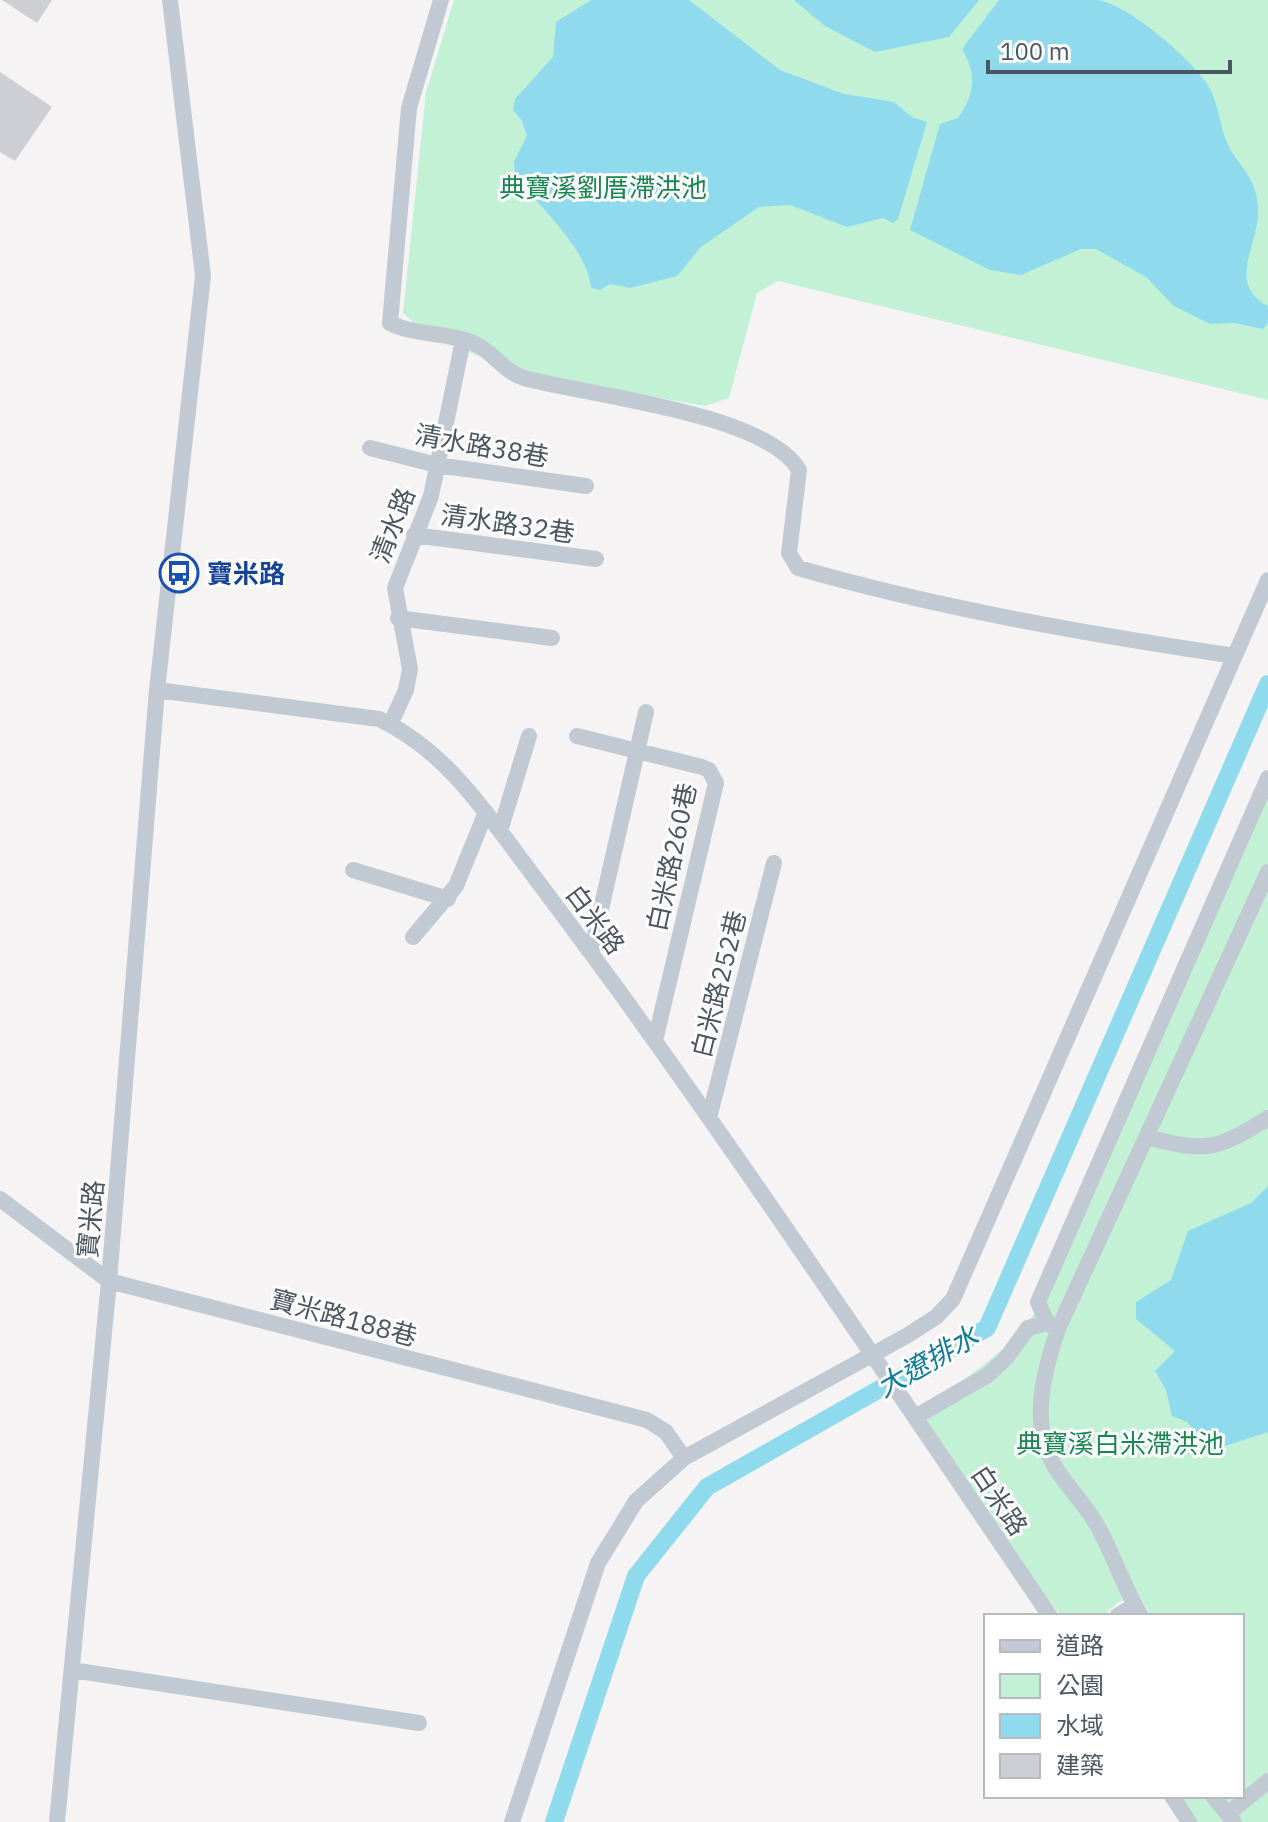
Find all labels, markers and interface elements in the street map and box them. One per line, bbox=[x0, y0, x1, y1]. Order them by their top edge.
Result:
scale bar bbox=[988, 24, 1230, 74]
text: 100 m bbox=[1000, 35, 1070, 67]
park label: 典寶溪劉厝滯洪池 bbox=[499, 170, 707, 204]
street label: 清水路38巷 bbox=[412, 417, 552, 473]
street label: 清水路 bbox=[362, 482, 422, 568]
street label: 清水路32巷 bbox=[439, 497, 577, 549]
bus stop icon: 寶米路 bbox=[158, 552, 200, 594]
place label: 寶米路 bbox=[207, 556, 285, 590]
street label: 白米路260巷 bbox=[639, 780, 703, 934]
street label: 白米路 bbox=[559, 878, 633, 960]
street label: 白米路252巷 bbox=[683, 907, 753, 1061]
street label: 寶米路 bbox=[70, 1179, 110, 1259]
street label: 寶米路188巷 bbox=[267, 1281, 421, 1353]
water label: 大遼排水 bbox=[869, 1316, 986, 1405]
park label: 典寶溪白米滯洪池 bbox=[1016, 1426, 1224, 1460]
street label: 白米路 bbox=[964, 1458, 1036, 1542]
legend bbox=[984, 1614, 1244, 1798]
text: 道路 bbox=[1056, 1629, 1104, 1661]
text: 公園 bbox=[1056, 1669, 1104, 1701]
text: 水域 bbox=[1056, 1709, 1104, 1741]
text: 建築 bbox=[1056, 1749, 1104, 1781]

